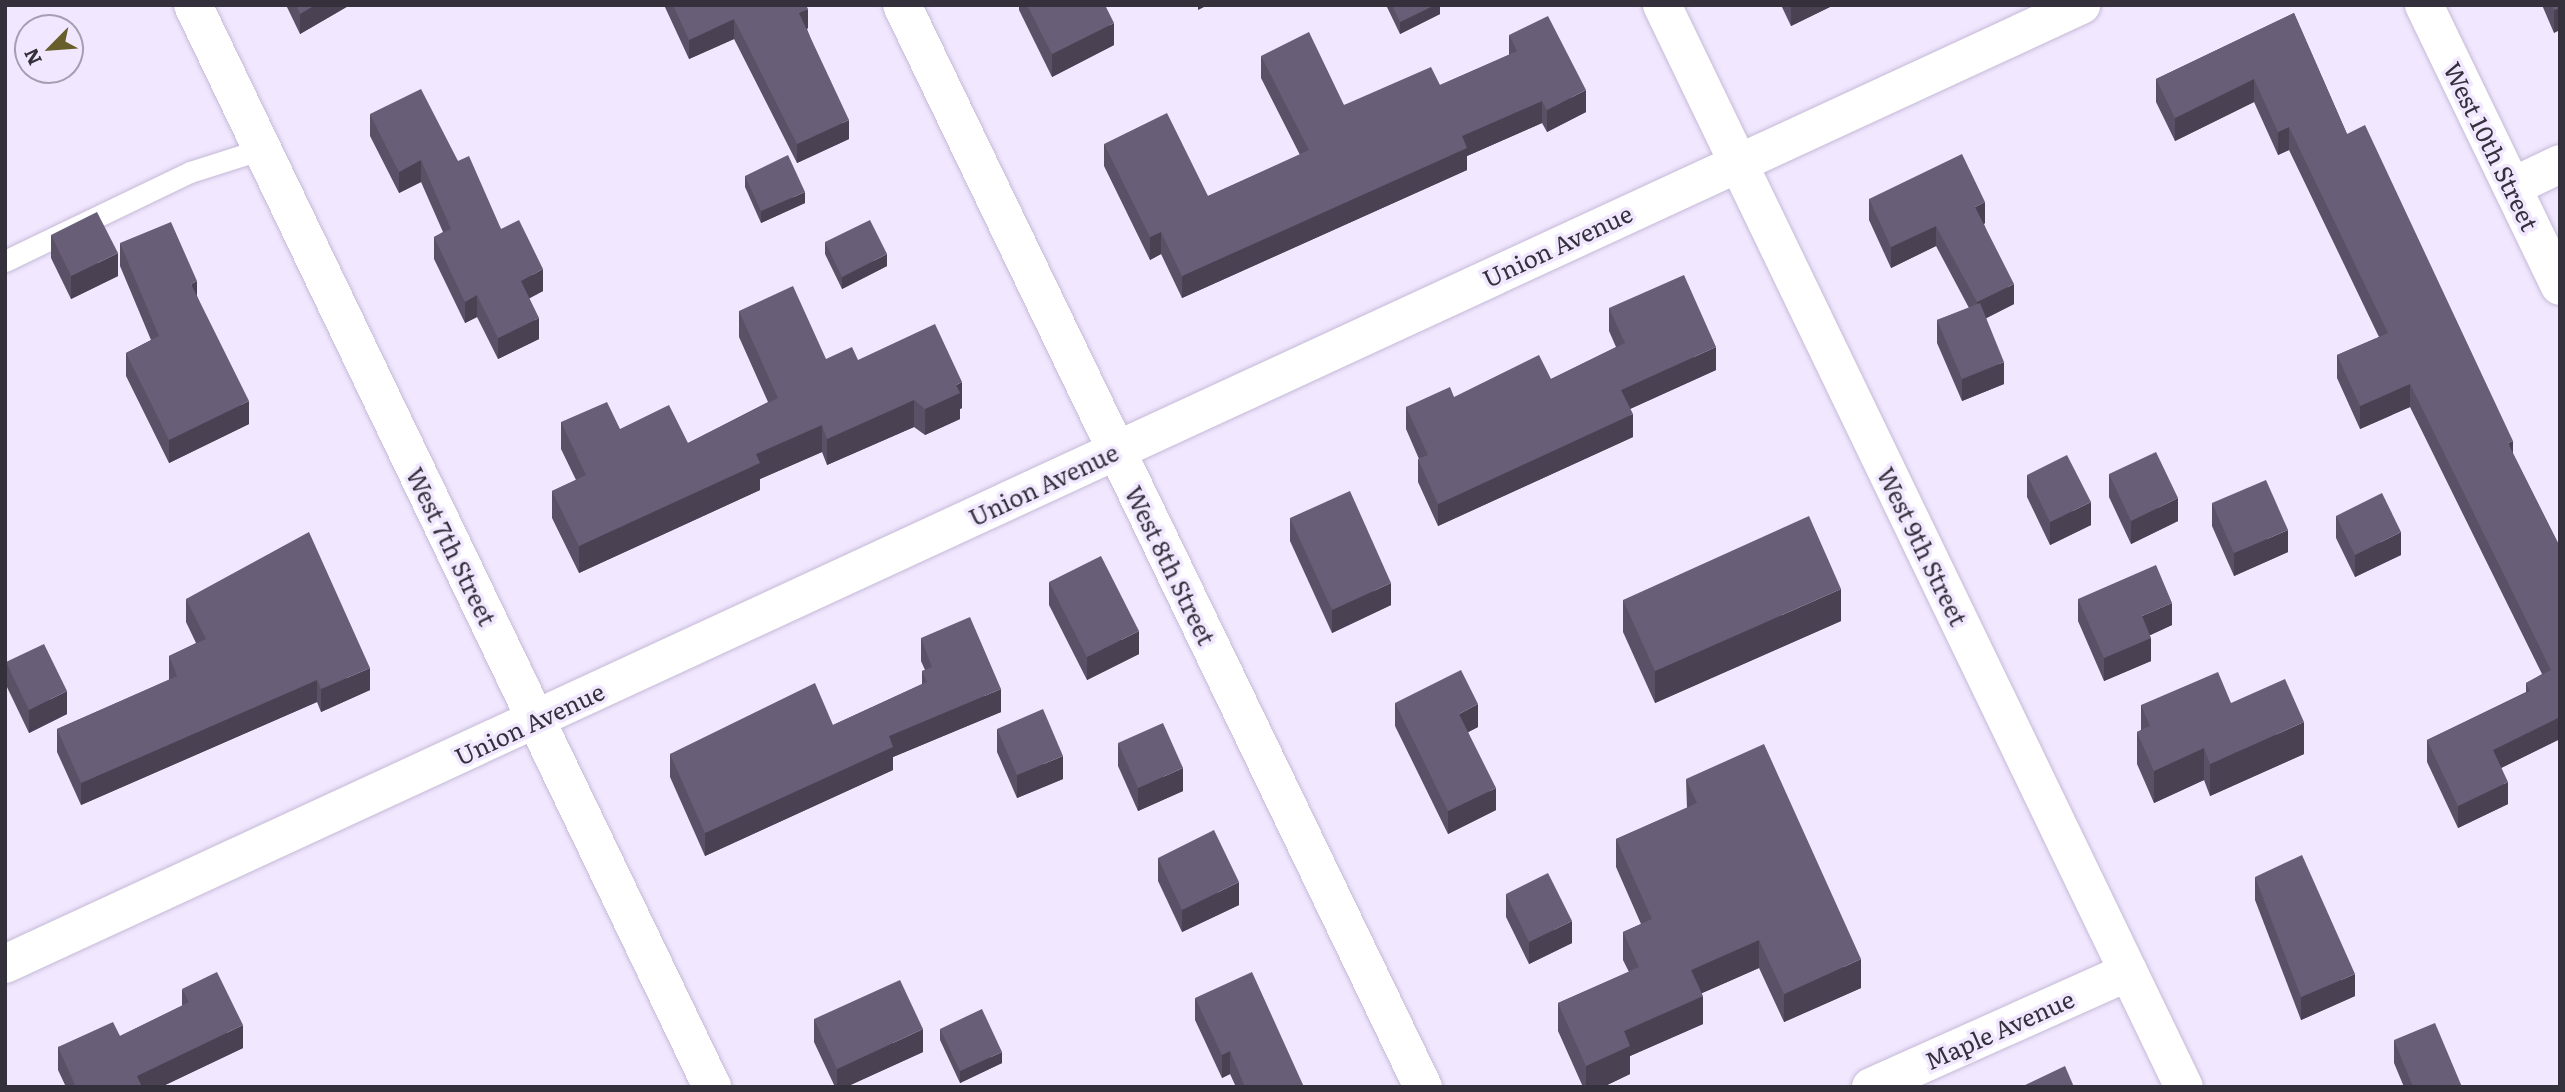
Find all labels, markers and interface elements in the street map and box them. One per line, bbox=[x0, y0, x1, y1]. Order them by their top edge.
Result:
north arrow bbox=[14, 14, 84, 84]
text: N bbox=[16, 44, 48, 70]
street label: West 10th Street bbox=[2439, 57, 2545, 235]
street label: Union Avenue bbox=[1478, 198, 1636, 292]
street label: Union Avenue bbox=[964, 437, 1122, 531]
street label: West 7th Street bbox=[401, 462, 503, 630]
street label: West 9th Street bbox=[1872, 462, 1974, 630]
street label: West 8th Street bbox=[1120, 481, 1222, 649]
street label: Union Avenue bbox=[450, 676, 608, 770]
street label: Maple Avenue bbox=[1920, 983, 2078, 1075]

